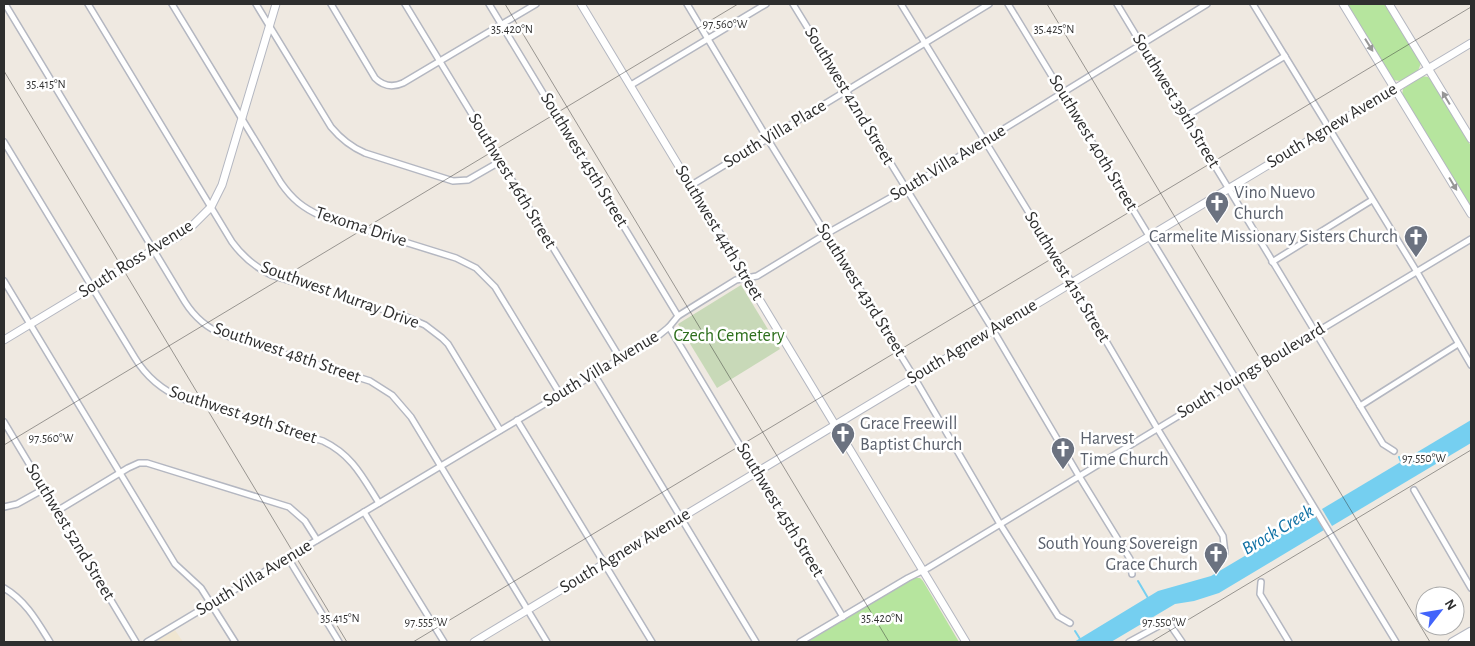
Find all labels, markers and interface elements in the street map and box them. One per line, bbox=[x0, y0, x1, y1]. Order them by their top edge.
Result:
text: 97.560°W bbox=[703, 18, 748, 30]
text: 35.420°N bbox=[491, 23, 533, 35]
text: 35.425°N bbox=[1034, 23, 1074, 35]
street label: Southwest 42nd Street bbox=[801, 24, 897, 168]
street label: Southwest 39th Street bbox=[1129, 31, 1223, 171]
one-way arrow bbox=[1364, 39, 1373, 52]
street label: Southwest 40th Street bbox=[1045, 72, 1141, 214]
text: 35.415°N bbox=[26, 78, 66, 90]
street label: South Agnew Avenue bbox=[1264, 80, 1400, 172]
street label: Southwest 45th Street bbox=[537, 90, 631, 230]
one-way arrow bbox=[1441, 91, 1450, 104]
street label: South Villa Place bbox=[721, 96, 829, 172]
street label: Southwest 46th Street bbox=[465, 110, 560, 252]
street label: South Villa Avenue bbox=[887, 121, 1009, 205]
street label: Southwest 44th Street bbox=[672, 162, 767, 304]
one-way arrow bbox=[1448, 178, 1458, 191]
place label: Vino Nuevo Church bbox=[1234, 184, 1316, 223]
church icon: Vino Nuevo Church bbox=[1204, 190, 1230, 224]
street label: Texoma Drive bbox=[313, 204, 409, 250]
street label: Southwest 41st Street bbox=[1021, 208, 1113, 346]
street label: South Ross Avenue bbox=[76, 217, 196, 301]
street label: Southwest 43rd Street bbox=[813, 220, 909, 360]
church icon: Carmelite Missionary Sisters Church bbox=[1403, 224, 1429, 258]
place label: Carmelite Missionary Sisters Church bbox=[1149, 228, 1398, 246]
street label: Southwest Murray Drive bbox=[258, 258, 422, 332]
street label: South Agnew Avenue bbox=[904, 296, 1040, 388]
street label: Southwest 48th Street bbox=[211, 319, 363, 387]
street label: South Youngs Boulevard bbox=[1174, 320, 1328, 422]
street label: South Villa Avenue bbox=[540, 327, 662, 411]
park label: Czech Cemetery bbox=[673, 327, 785, 345]
street label: Southwest 49th Street bbox=[167, 383, 319, 447]
place label: Grace Freewill Baptist Church bbox=[860, 415, 962, 454]
church icon: Grace Freewill Baptist Church bbox=[830, 421, 856, 455]
place label: Harvest Time Church bbox=[1080, 430, 1169, 469]
text: 97.560°W bbox=[29, 432, 74, 444]
church icon: Harvest Time Church bbox=[1050, 436, 1076, 470]
street label: Southwest 45th Street bbox=[733, 440, 827, 580]
text: 97.550°W bbox=[1402, 452, 1446, 464]
street label: Southwest 52nd Street bbox=[22, 460, 118, 604]
water label: Brock Creek bbox=[1239, 501, 1317, 559]
street label: South Agnew Avenue bbox=[557, 505, 693, 597]
place label: South Young Sovereign Grace Church bbox=[1038, 535, 1198, 574]
street label: South Villa Avenue bbox=[193, 536, 315, 620]
church icon: South Young Sovereign Grace Church bbox=[1203, 541, 1229, 575]
north arrow bbox=[1415, 586, 1465, 636]
text: N bbox=[1442, 597, 1459, 613]
text: 35.415°N bbox=[320, 612, 360, 624]
text: 35.420°N bbox=[861, 612, 903, 624]
text: 97.555°W bbox=[405, 616, 448, 628]
text: 97.550°W bbox=[1142, 616, 1186, 628]

